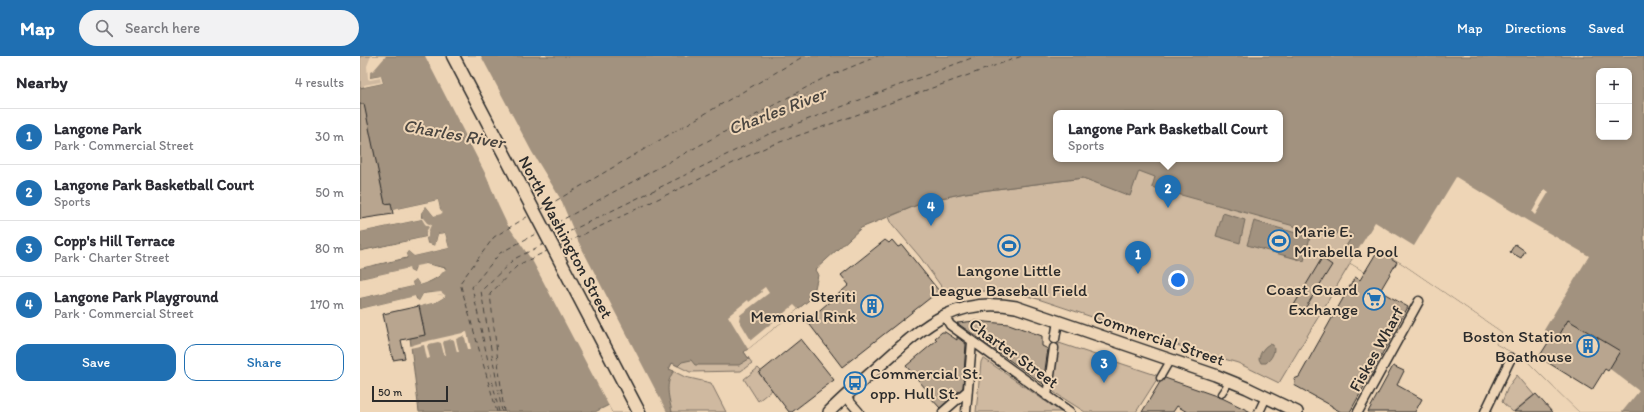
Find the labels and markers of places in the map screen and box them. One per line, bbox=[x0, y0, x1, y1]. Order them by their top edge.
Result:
pin: 2 bbox=[1155, 175, 1181, 208]
pin: 4 bbox=[918, 193, 944, 226]
place label: Marie E. Mirabella Pool bbox=[1294, 221, 1398, 261]
sports icon: Marie E. Mirabella Pool bbox=[1266, 228, 1292, 254]
sports icon: Langone Little League Baseball Field bbox=[996, 233, 1022, 259]
pin: 1 bbox=[1125, 241, 1151, 274]
place label: Langone Little League Baseball Field bbox=[931, 260, 1088, 300]
place label: Coast Guard Exchange bbox=[1266, 279, 1359, 319]
place label: Steriti Memorial Rink bbox=[750, 286, 856, 326]
supermarket icon: Coast Guard Exchange bbox=[1361, 286, 1387, 312]
building icon: Steriti Memorial Rink bbox=[859, 293, 885, 319]
place label: Boston Station Boathouse bbox=[1463, 326, 1572, 366]
building icon: Boston Station Boathouse bbox=[1575, 333, 1601, 359]
pin: 3 bbox=[1091, 350, 1117, 383]
place label: Commercial St. opp. Hull St. bbox=[870, 363, 982, 403]
bus stop icon: Commercial St. opp. Hull St. bbox=[842, 370, 868, 396]

